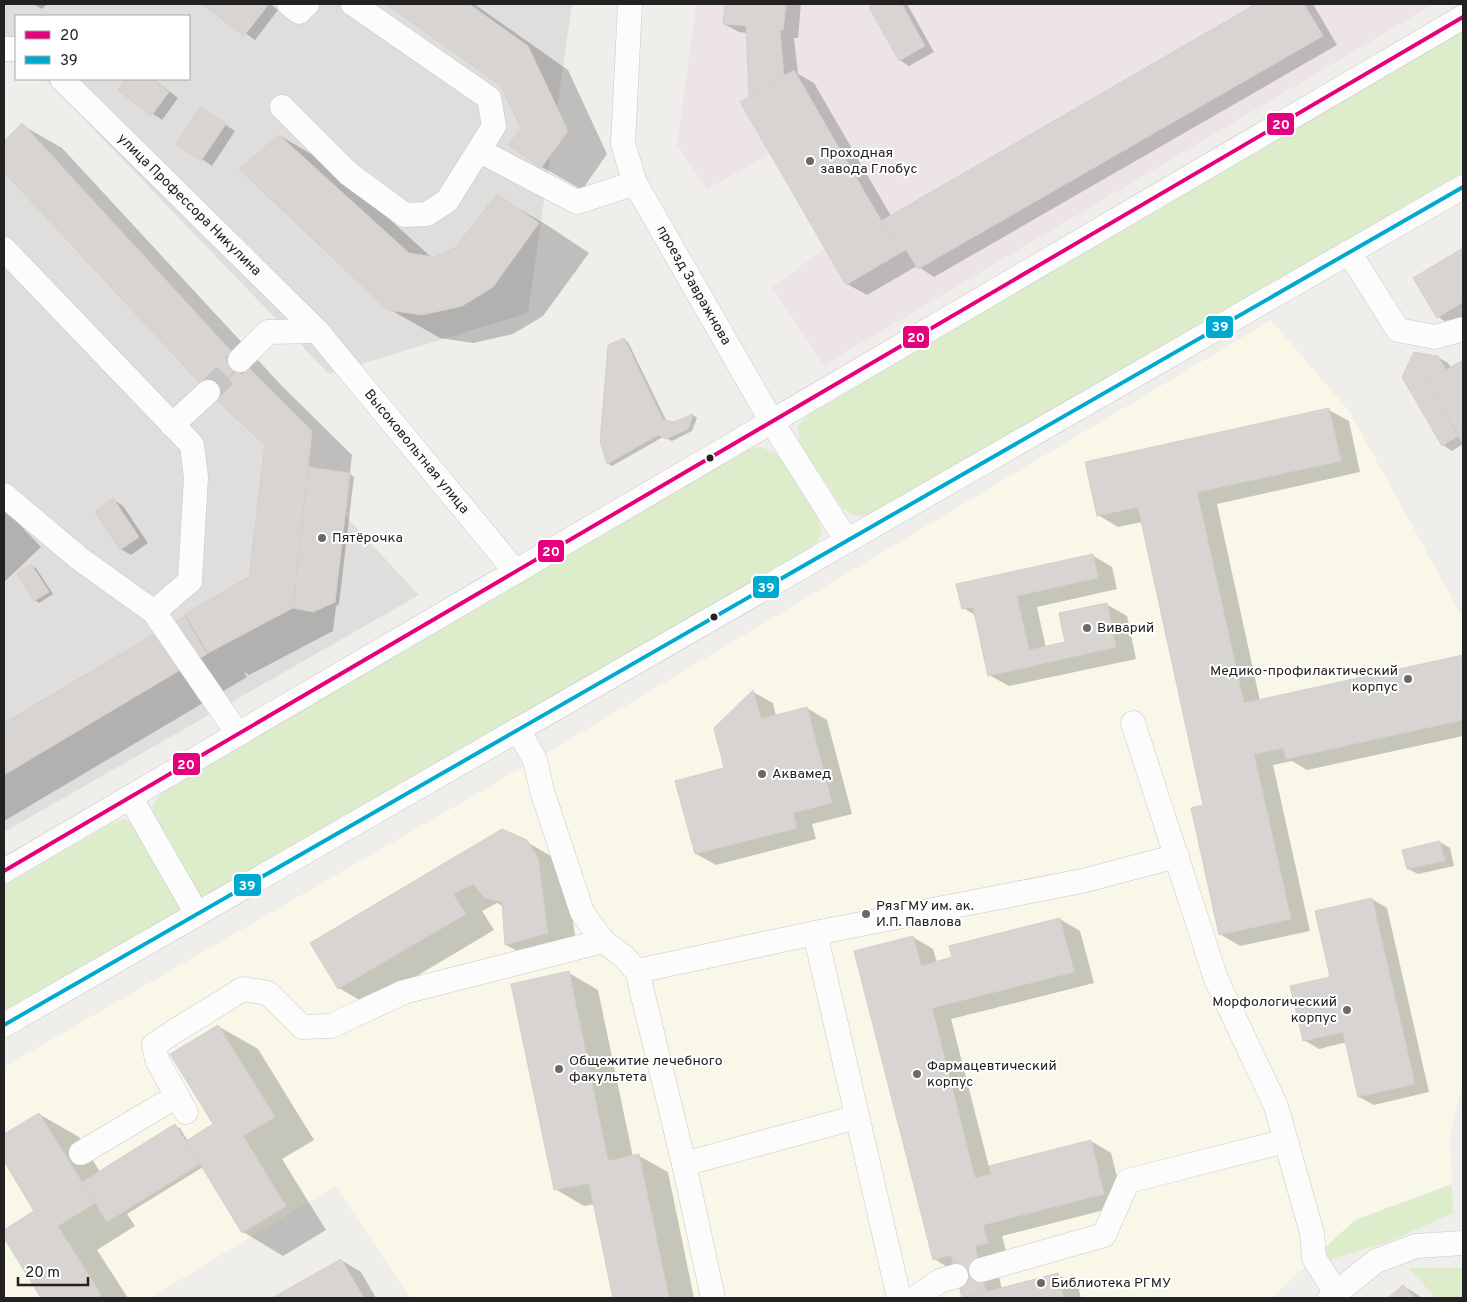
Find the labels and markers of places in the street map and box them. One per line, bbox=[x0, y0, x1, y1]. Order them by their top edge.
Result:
place label: Проходная завода Глобус bbox=[820, 145, 918, 178]
marker: Проходная завода Глобус bbox=[804, 155, 816, 167]
unlabelled marker bbox=[705, 453, 715, 463]
place label: Пятёрочка bbox=[332, 530, 403, 547]
marker: Пятёрочка bbox=[316, 532, 328, 544]
unlabelled marker bbox=[709, 612, 719, 622]
place label: Виварий bbox=[1097, 620, 1154, 637]
marker: Виварий bbox=[1081, 622, 1093, 634]
place label: Медико-профилактический корпус bbox=[1210, 663, 1398, 696]
marker: Медико-профилактический корпус bbox=[1402, 673, 1414, 685]
place label: Аквамед bbox=[772, 766, 831, 783]
marker: Аквамед bbox=[756, 768, 768, 780]
place label: РязГМУ им. ак. И.П. Павлова bbox=[876, 898, 974, 931]
marker: РязГМУ им. ак. И.П. Павлова bbox=[860, 908, 872, 920]
place label: Морфологический корпус bbox=[1212, 994, 1337, 1027]
marker: Морфологический корпус bbox=[1341, 1004, 1353, 1016]
place label: Общежитие лечебного факультета bbox=[569, 1053, 723, 1086]
place label: Фармацевтический корпус bbox=[927, 1058, 1057, 1091]
marker: Общежитие лечебного факультета bbox=[553, 1063, 565, 1075]
marker: Фармацевтический корпус bbox=[911, 1068, 923, 1080]
place label: Библиотека РГМУ bbox=[1051, 1275, 1171, 1292]
marker: Библиотека РГМУ bbox=[1035, 1277, 1047, 1289]

